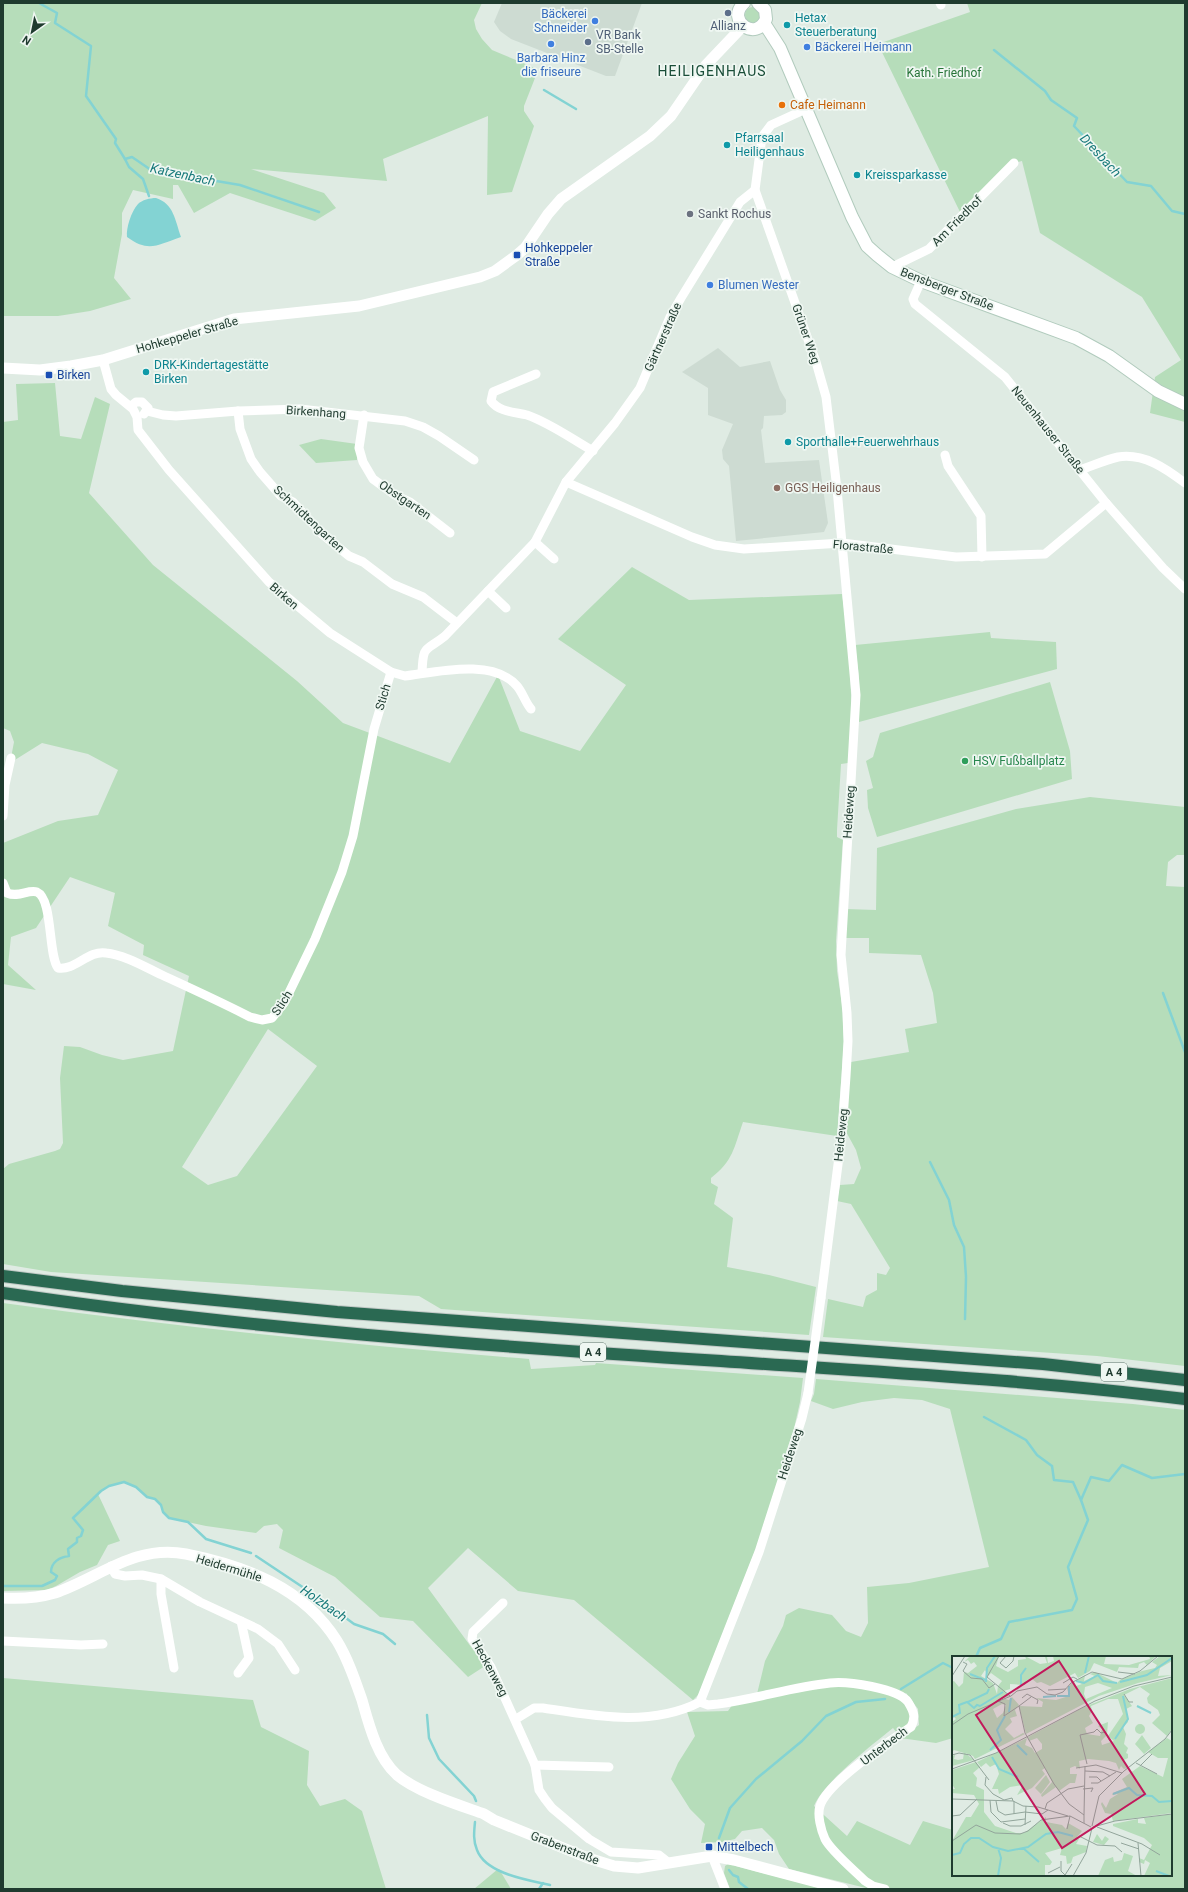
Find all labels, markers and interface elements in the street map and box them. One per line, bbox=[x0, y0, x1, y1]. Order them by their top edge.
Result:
place label: Bäckerei Schneider bbox=[534, 7, 587, 35]
marker: Allianz bbox=[723, 8, 733, 18]
place label: Hetax Steuerberatung bbox=[795, 11, 877, 39]
north arrow bbox=[12, 12, 52, 52]
marker: Bäckerei Schneider bbox=[590, 16, 600, 26]
place label: Allianz bbox=[710, 19, 746, 33]
marker: Hetax Steuerberatung bbox=[782, 20, 792, 30]
place label: VR Bank SB-Stelle bbox=[596, 28, 644, 56]
text: N bbox=[20, 32, 34, 48]
marker: VR Bank SB-Stelle bbox=[583, 37, 593, 47]
marker: Barbara Hinz die friseure bbox=[546, 39, 556, 49]
place label: Bäckerei Heimann bbox=[815, 40, 912, 54]
marker: Bäckerei Heimann bbox=[802, 42, 812, 52]
place label: Barbara Hinz die friseure bbox=[517, 51, 585, 79]
district label: HEILIGENHAUS bbox=[657, 63, 767, 79]
park label: Kath. Friedhof bbox=[907, 66, 982, 80]
place label: Cafe Heimann bbox=[790, 98, 866, 112]
marker: Cafe Heimann bbox=[777, 100, 787, 110]
place label: Pfarrsaal Heiligenhaus bbox=[735, 131, 804, 159]
water label: Dresbach bbox=[1077, 131, 1124, 180]
marker: Pfarrsaal Heiligenhaus bbox=[722, 140, 732, 150]
water label: Katzenbach bbox=[149, 160, 217, 189]
place label: Kreissparkasse bbox=[865, 168, 947, 182]
marker: Kreissparkasse bbox=[852, 170, 862, 180]
street label: Am Friedhof bbox=[929, 192, 986, 249]
place label: Sankt Rochus bbox=[698, 207, 771, 221]
marker: Sankt Rochus bbox=[685, 209, 695, 219]
place label: Hohkeppeler Straße bbox=[525, 241, 593, 269]
marker: Hohkeppeler Straße bbox=[512, 250, 522, 260]
street label: Bensberger Straße bbox=[898, 265, 996, 313]
place label: Blumen Wester bbox=[718, 278, 799, 292]
marker: Blumen Wester bbox=[705, 280, 715, 290]
street label: Gärtnerstraße bbox=[642, 300, 684, 374]
street label: Grüner Weg bbox=[789, 302, 823, 366]
street label: Hohkeppeler Straße bbox=[134, 314, 240, 356]
place label: DRK-Kindertagestätte Birken bbox=[154, 358, 269, 386]
marker: DRK-Kindertagestätte Birken bbox=[141, 367, 151, 377]
place label: Birken bbox=[57, 368, 90, 382]
marker: Birken bbox=[44, 370, 54, 380]
street label: Neuenhauser Straße bbox=[1008, 383, 1088, 477]
street label: Birkenhang bbox=[286, 403, 346, 421]
place label: Sporthalle+Feuerwehrhaus bbox=[796, 435, 939, 449]
marker: Sporthalle+Feuerwehrhaus bbox=[783, 437, 793, 447]
street label: Obstgarten bbox=[376, 478, 434, 522]
place label: GGS Heiligenhaus bbox=[785, 481, 881, 495]
street label: Schmidtengarten bbox=[271, 483, 347, 555]
marker: GGS Heiligenhaus bbox=[772, 483, 782, 493]
street label: Florastraße bbox=[832, 537, 894, 557]
street label: Birken bbox=[267, 580, 301, 612]
street label: Stich bbox=[372, 682, 394, 712]
place label: HSV Fußballplatz bbox=[973, 754, 1065, 768]
marker: HSV Fußballplatz bbox=[960, 756, 970, 766]
street label: Heideweg bbox=[840, 785, 858, 839]
street label: Stich bbox=[269, 988, 295, 1018]
street label: Heideweg bbox=[831, 1108, 851, 1162]
road number: A 4 bbox=[580, 1343, 606, 1361]
road number: A 4 bbox=[1101, 1363, 1127, 1381]
street label: Heideweg bbox=[775, 1427, 805, 1481]
street label: Heidermühle bbox=[194, 1551, 264, 1585]
water label: Holzbach bbox=[298, 1582, 350, 1625]
street label: Heckenweg bbox=[469, 1637, 511, 1699]
inset map bbox=[952, 1656, 1172, 1876]
street label: Unterbech bbox=[858, 1724, 910, 1768]
street label: Grabenstraße bbox=[529, 1829, 601, 1867]
place label: Mittelbech bbox=[717, 1840, 774, 1854]
marker: Mittelbech bbox=[704, 1842, 714, 1852]

